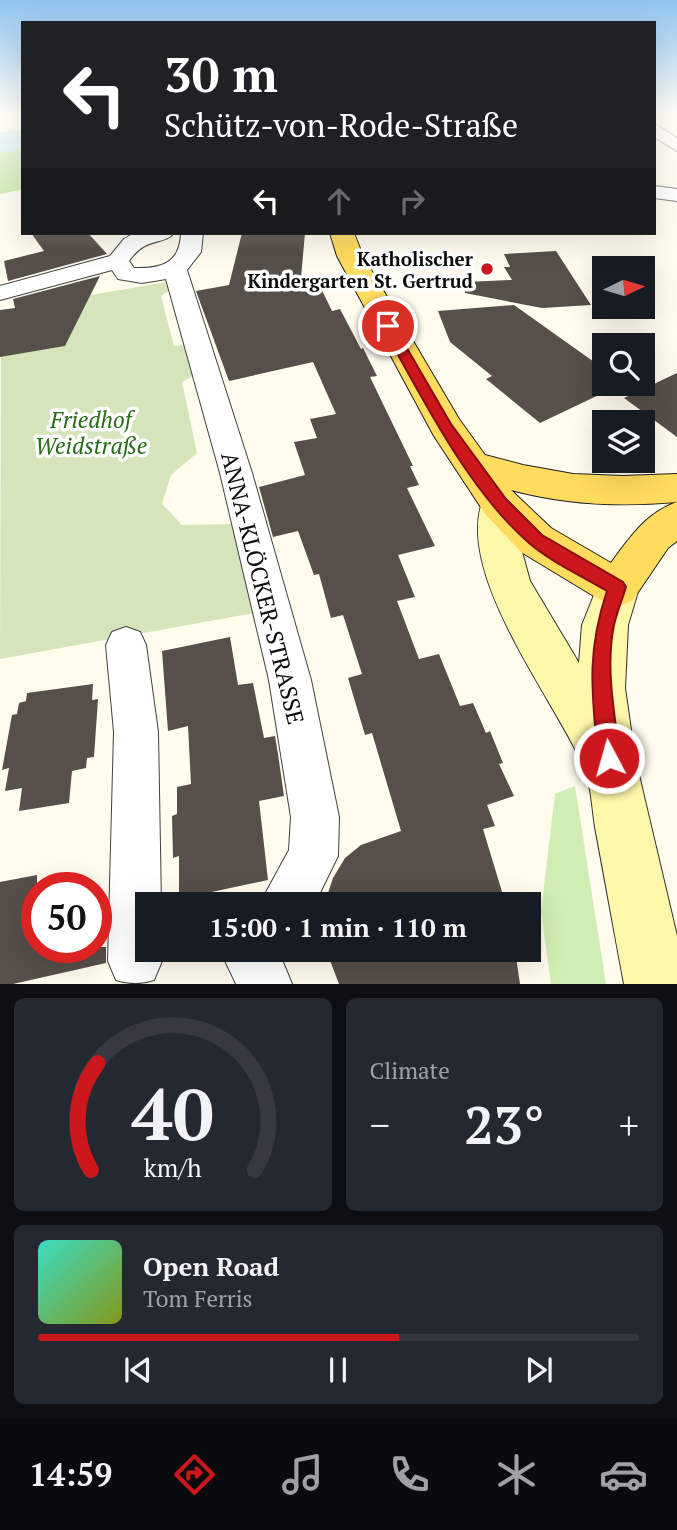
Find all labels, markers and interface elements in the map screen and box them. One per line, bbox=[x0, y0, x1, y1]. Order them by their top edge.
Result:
text: 30 m bbox=[164, 41, 278, 106]
icon: left bbox=[49, 49, 140, 140]
text: Schütz-von-Rode-Straße bbox=[164, 104, 518, 146]
icon: left bbox=[247, 182, 285, 220]
icon: ahead bbox=[320, 182, 358, 220]
icon: right bbox=[393, 182, 431, 220]
place label: Katholischer Kindergarten St. Gertrud bbox=[247, 246, 474, 293]
north arrow bbox=[592, 256, 654, 318]
map controls bbox=[592, 256, 655, 473]
marker: Katholischer Kindergarten St. Gertrud bbox=[479, 261, 495, 277]
pin bbox=[358, 296, 418, 356]
icon: arrive bbox=[369, 307, 407, 345]
button: search bbox=[592, 333, 655, 396]
park label: Friedhof Weidstraße bbox=[35, 404, 147, 461]
button: layers bbox=[592, 410, 655, 473]
street label: ANNA-KLÖCKER-STRASSE bbox=[214, 449, 312, 727]
position arrow bbox=[572, 721, 646, 795]
speed limit sign: 50 bbox=[21, 872, 112, 963]
text: 15:00 · 1 min · 110 m bbox=[209, 910, 467, 944]
text: Climate bbox=[370, 1055, 450, 1086]
text: 40 bbox=[132, 1065, 214, 1162]
text: 23° bbox=[464, 1090, 544, 1159]
text: − bbox=[370, 1100, 390, 1150]
text: + bbox=[619, 1100, 639, 1150]
text: km/h bbox=[144, 1151, 202, 1184]
text: Open Road bbox=[143, 1249, 279, 1283]
text: Tom Ferris bbox=[143, 1283, 253, 1314]
icon: previous bbox=[119, 1351, 157, 1389]
icon: pause bbox=[319, 1351, 357, 1389]
icon: next bbox=[520, 1351, 558, 1389]
icon: directions bbox=[170, 1450, 219, 1499]
icon: music bbox=[278, 1450, 327, 1499]
icon: phone bbox=[385, 1450, 434, 1499]
icon: climate bbox=[492, 1450, 541, 1499]
icon: car bbox=[599, 1450, 648, 1499]
text: 14:59 bbox=[29, 1453, 112, 1495]

